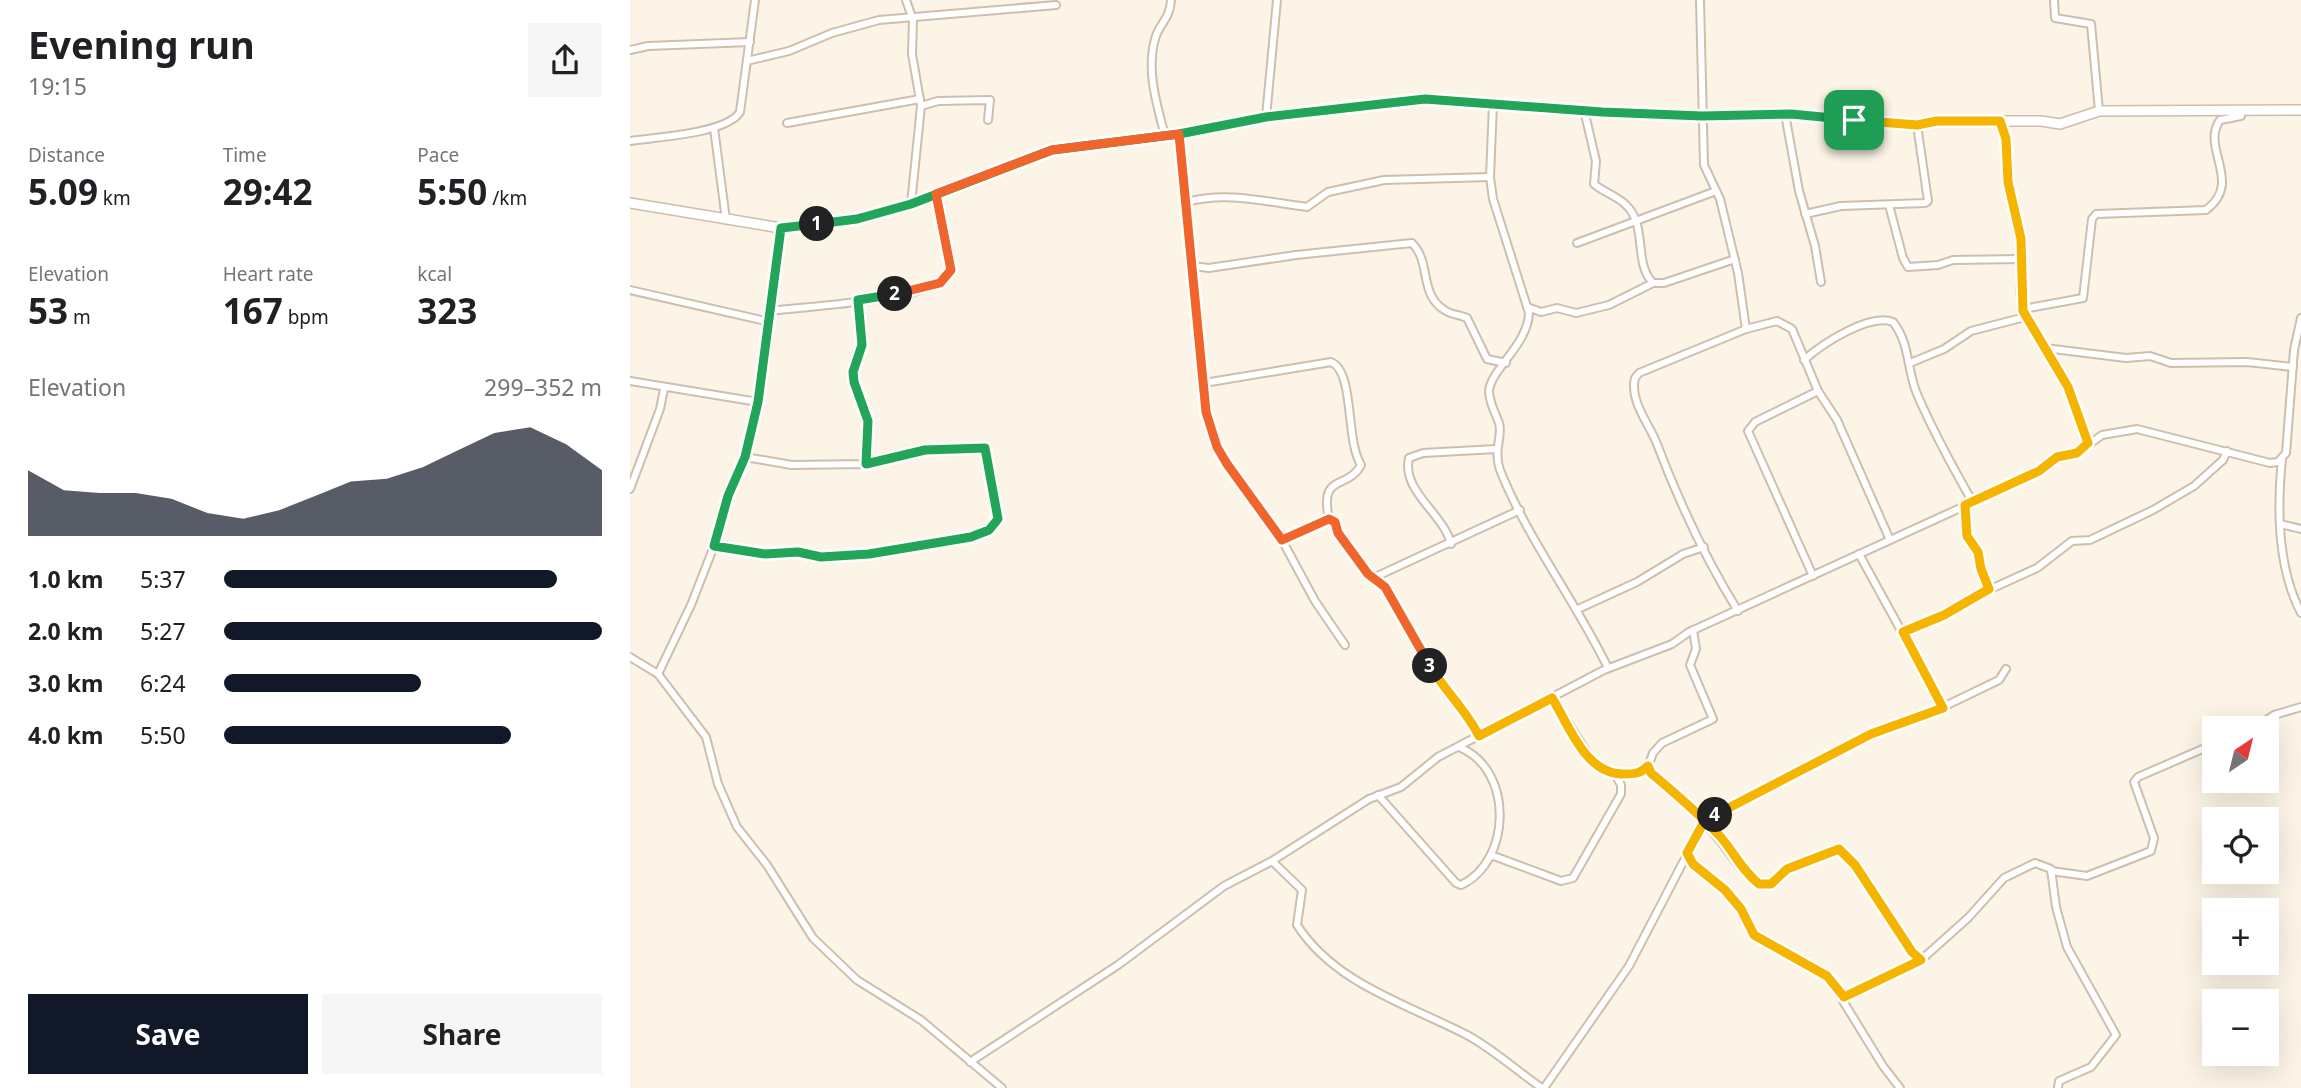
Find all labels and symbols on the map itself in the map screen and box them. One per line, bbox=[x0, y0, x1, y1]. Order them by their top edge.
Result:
pin bbox=[1824, 90, 1884, 150]
pin: 1 bbox=[800, 206, 834, 242]
pin: 2 bbox=[877, 276, 912, 312]
pin: 3 bbox=[1412, 648, 1448, 684]
north arrow bbox=[2202, 716, 2278, 793]
pin: 4 bbox=[1698, 798, 1732, 832]

